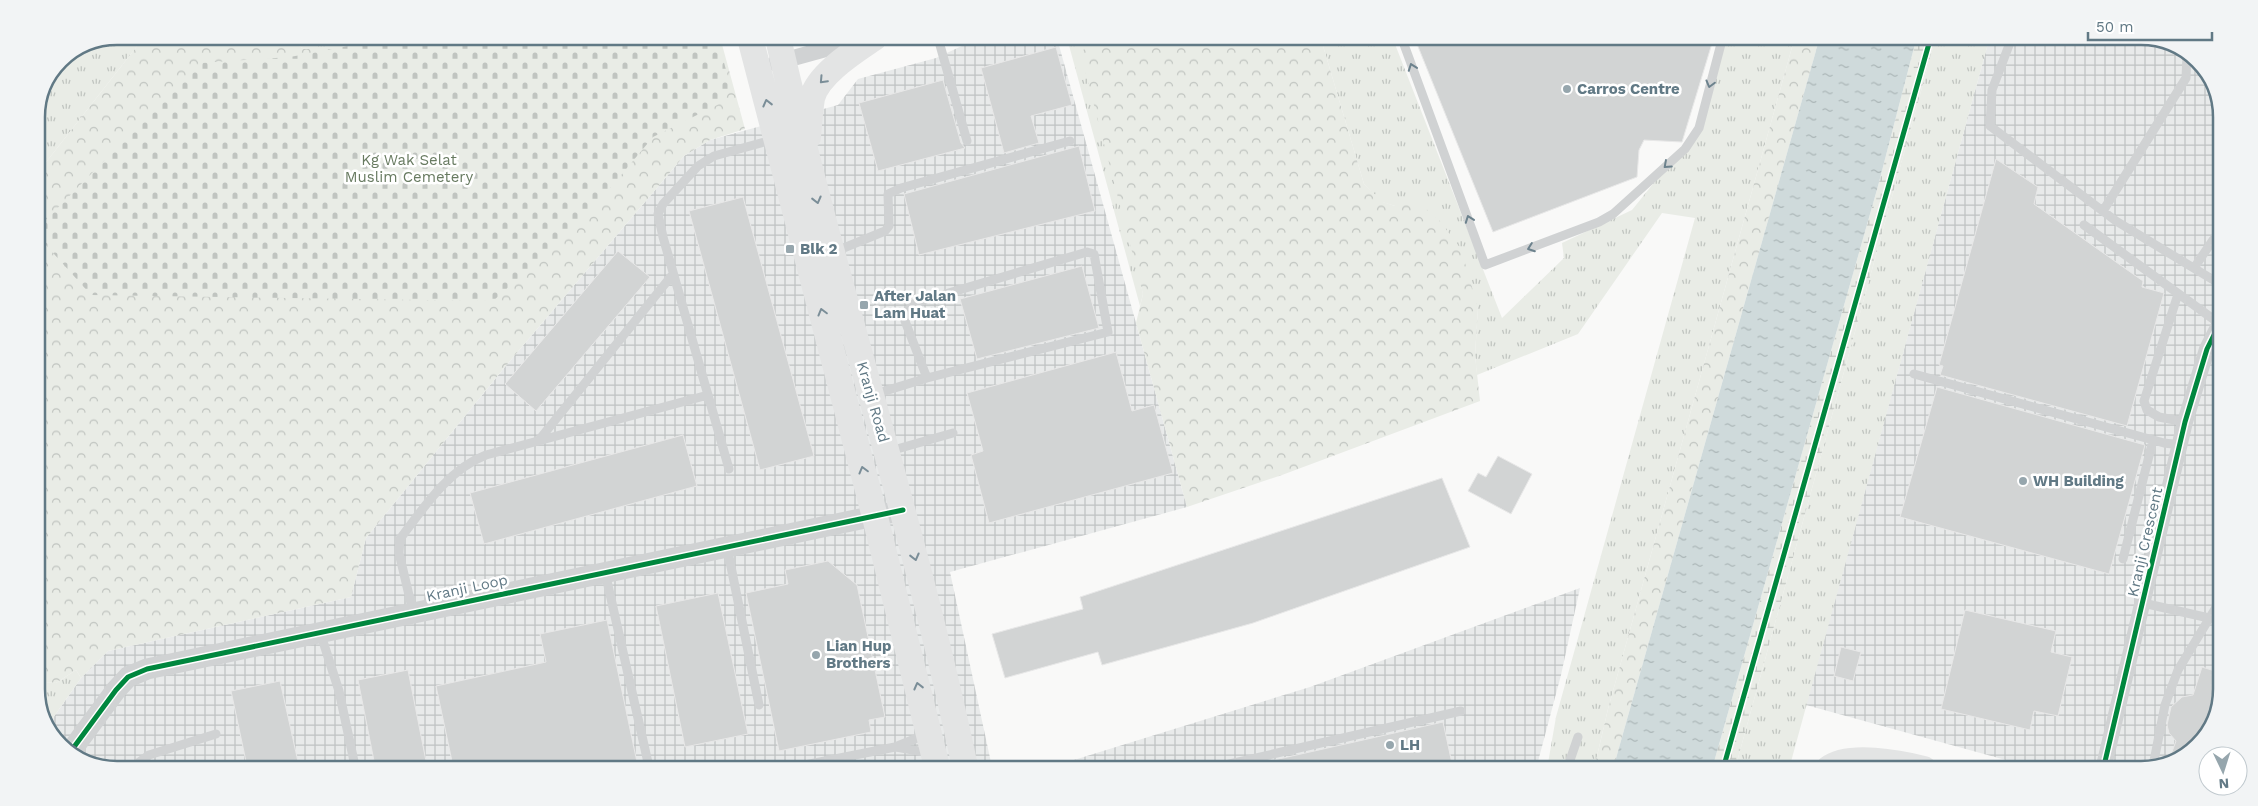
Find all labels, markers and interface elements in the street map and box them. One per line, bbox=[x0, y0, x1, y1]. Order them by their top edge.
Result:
scale bar bbox=[2088, 10, 2212, 42]
text: 50 m bbox=[2096, 18, 2133, 36]
one-way arrow bbox=[1408, 63, 1418, 71]
one-way arrow bbox=[820, 75, 829, 84]
one-way arrow bbox=[1706, 79, 1716, 87]
place label: Carros Centre bbox=[1577, 80, 1680, 98]
marker: Carros Centre bbox=[1561, 83, 1573, 95]
one-way arrow bbox=[762, 99, 773, 108]
park label: Kg Wak Selat Muslim Cemetery bbox=[345, 151, 473, 186]
one-way arrow bbox=[1664, 159, 1673, 168]
one-way arrow bbox=[812, 195, 822, 203]
one-way arrow bbox=[1464, 215, 1475, 224]
place label: Blk 2 bbox=[800, 240, 838, 258]
one-way arrow bbox=[1527, 242, 1535, 252]
marker: Blk 2 bbox=[784, 243, 796, 255]
place label: After Jalan Lam Huat bbox=[874, 287, 956, 322]
marker: After Jalan Lam Huat bbox=[858, 299, 870, 311]
one-way arrow bbox=[817, 308, 828, 317]
street label: Kranji Road bbox=[853, 360, 893, 444]
one-way arrow bbox=[858, 466, 868, 474]
place label: WH Building bbox=[2033, 472, 2124, 490]
marker: WH Building bbox=[2017, 475, 2029, 487]
street label: Kranji Crescent bbox=[2124, 485, 2167, 599]
one-way arrow bbox=[909, 552, 920, 561]
street label: Kranji Loop bbox=[425, 571, 509, 605]
place label: Lian Hup Brothers bbox=[826, 637, 891, 672]
marker: Lian Hup Brothers bbox=[810, 649, 822, 661]
one-way arrow bbox=[913, 681, 924, 690]
place label: LH bbox=[1400, 736, 1420, 754]
marker: LH bbox=[1384, 739, 1396, 751]
north arrow bbox=[2198, 746, 2248, 796]
text: N bbox=[2218, 776, 2230, 792]

